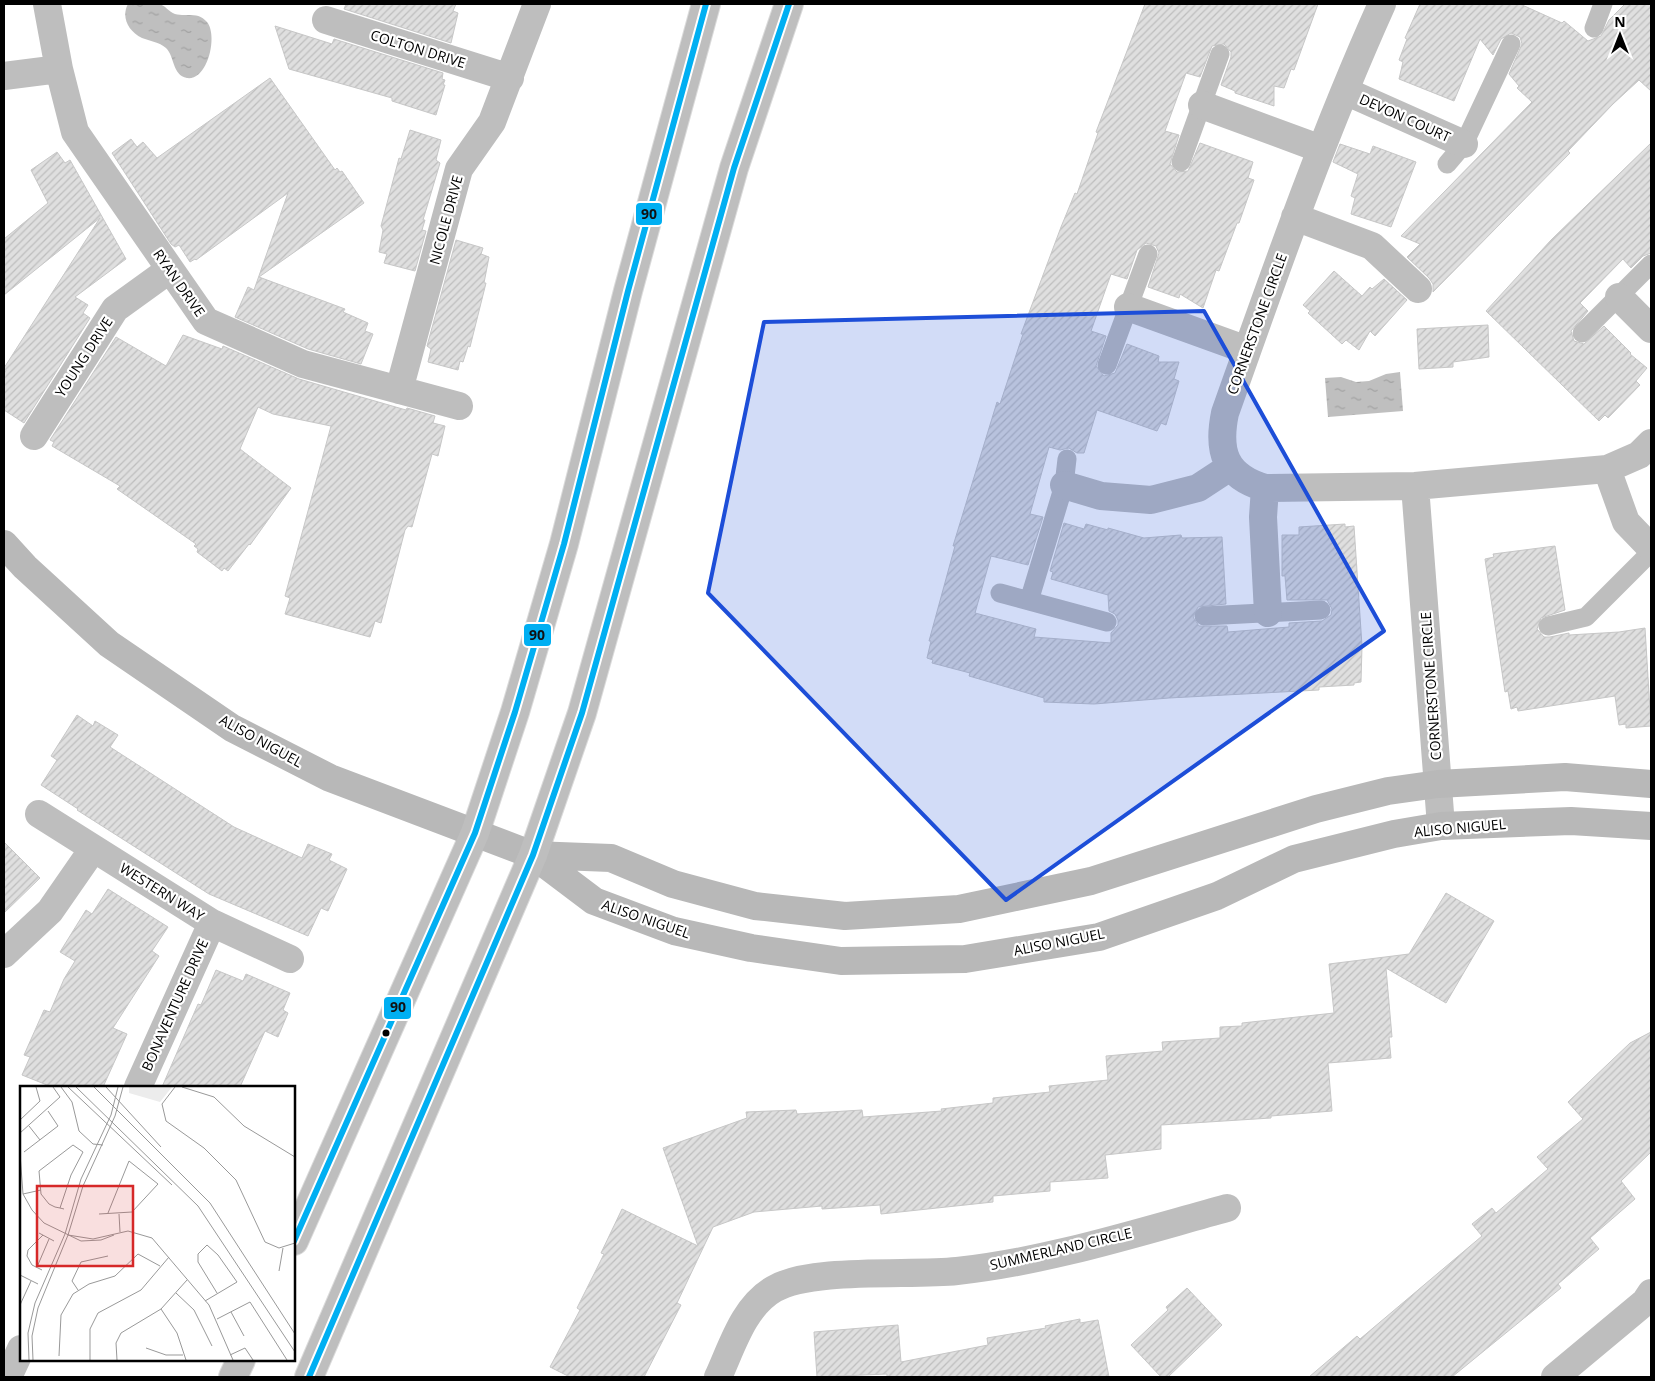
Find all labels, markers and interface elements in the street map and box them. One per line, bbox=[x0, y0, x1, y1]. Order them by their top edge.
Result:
north arrow bbox=[1595, 10, 1645, 60]
text: N bbox=[1614, 12, 1626, 31]
street label: COLTON DRIVE bbox=[368, 25, 468, 72]
street label: DEVON COURT bbox=[1357, 89, 1454, 146]
street label: NICOLE DRIVE bbox=[424, 173, 467, 267]
line badge: 90 bbox=[635, 202, 663, 226]
text: 90 bbox=[641, 204, 657, 223]
street label: RYAN DRIVE bbox=[149, 245, 210, 320]
street label: CORNERSTONE CIRCLE bbox=[1222, 251, 1291, 397]
street label: YOUNG DRIVE bbox=[51, 313, 117, 401]
street label: CORNERSTONE CIRCLE bbox=[1416, 611, 1445, 761]
line badge: 90 bbox=[523, 623, 552, 647]
text: 90 bbox=[529, 625, 545, 644]
street label: ALISO NIGUEL bbox=[216, 710, 306, 771]
street label: ALISO NIGUEL bbox=[1413, 814, 1507, 841]
street label: WESTERN WAY bbox=[116, 858, 208, 925]
street label: ALISO NIGUEL bbox=[599, 895, 693, 943]
street label: ALISO NIGUEL bbox=[1012, 923, 1106, 960]
street label: BONAVENTURE DRIVE bbox=[137, 936, 212, 1074]
line badge: 90 bbox=[383, 996, 412, 1020]
text: 90 bbox=[390, 997, 406, 1016]
unlabelled marker bbox=[381, 1028, 391, 1038]
inset map bbox=[20, 1086, 295, 1361]
street label: SUMMERLAND CIRCLE bbox=[988, 1223, 1134, 1274]

